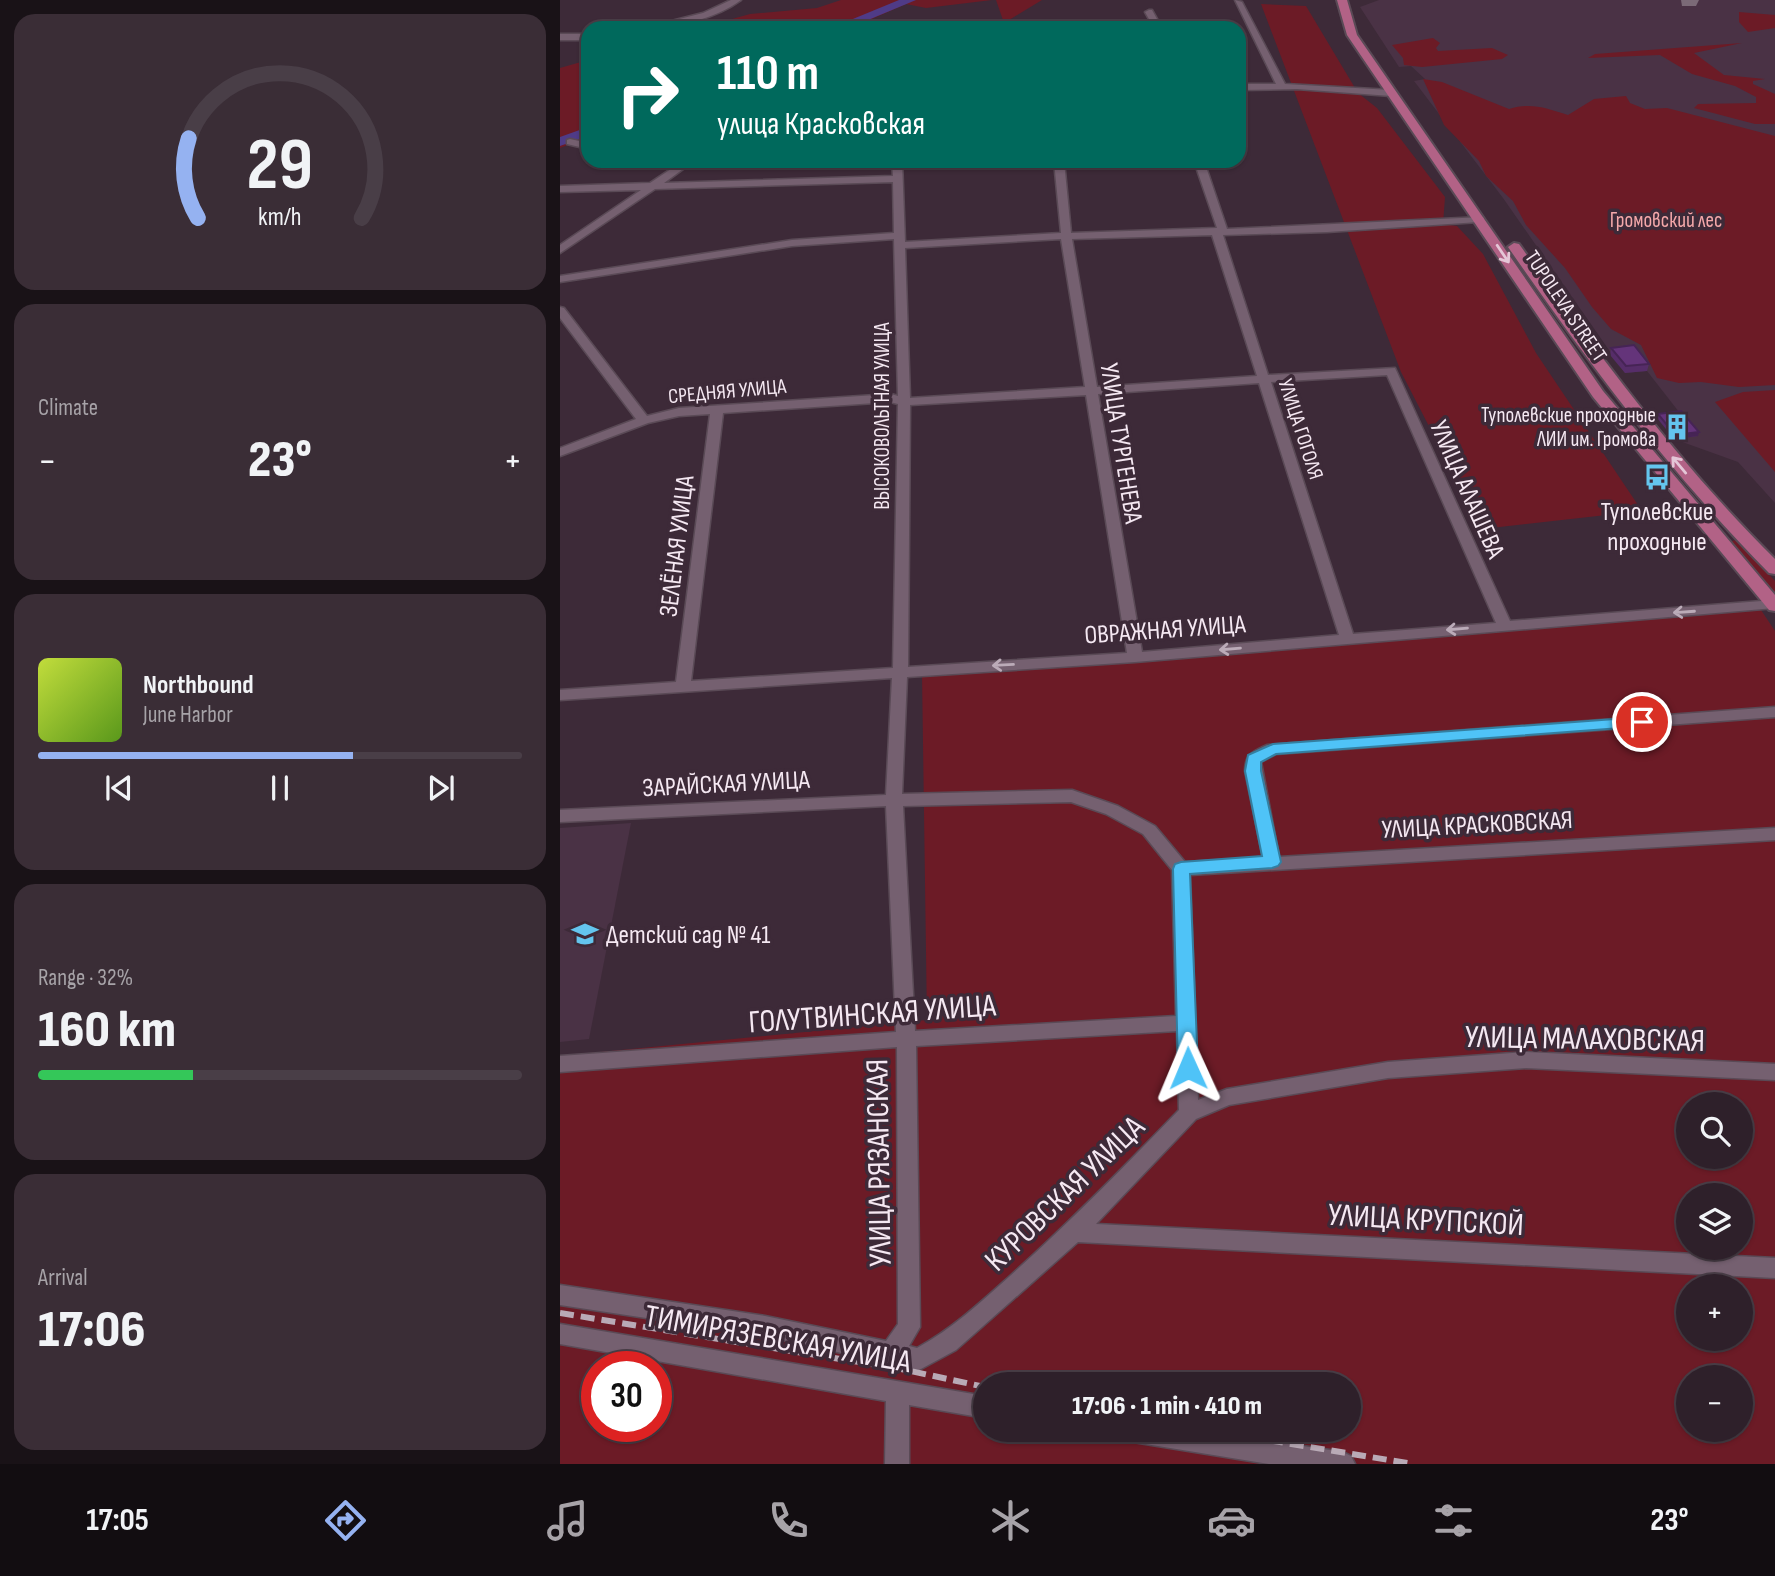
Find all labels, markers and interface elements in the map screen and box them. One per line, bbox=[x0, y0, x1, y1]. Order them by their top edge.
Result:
text: 110 m bbox=[717, 45, 819, 104]
icon: right bbox=[602, 49, 693, 140]
text: улица Красковская bbox=[717, 105, 925, 144]
text: 29 bbox=[247, 122, 313, 210]
text: km/h bbox=[258, 202, 302, 233]
park label: Громовский лес bbox=[1610, 208, 1722, 233]
one-way arrow bbox=[1496, 244, 1510, 263]
street label: TUPOLEVA STREET bbox=[1519, 246, 1612, 367]
street label: ВЫСОКОВОЛЬТНАЯ УЛИЦА bbox=[870, 321, 895, 510]
street label: УЛИЦА ТУРГЕНЕВА bbox=[1093, 361, 1149, 526]
street label: СРЕДНЯЯ УЛИЦА bbox=[667, 374, 788, 409]
street label: УЛИЦА ГОГОЛЯ bbox=[1273, 376, 1329, 483]
text: Climate bbox=[38, 394, 98, 422]
place label: Туполевские проходные ЛИИ им. Громова bbox=[1481, 403, 1656, 452]
building icon: Туполевские проходные ЛИИ им. Громова bbox=[1662, 412, 1692, 442]
street label: УЛИЦА АЛАШЕВА bbox=[1422, 416, 1511, 564]
text: 23° bbox=[248, 429, 312, 492]
text: − bbox=[38, 439, 57, 484]
text: + bbox=[503, 439, 522, 484]
one-way arrow bbox=[1671, 457, 1687, 475]
bus stop icon: Туполевские проходные bbox=[1642, 462, 1672, 492]
street label: ЗЕЛЁНАЯ УЛИЦА bbox=[653, 473, 702, 619]
place label: Туполевские проходные bbox=[1600, 497, 1714, 558]
one-way arrow bbox=[1673, 606, 1695, 619]
street label: ОВРАЖНАЯ УЛИЦА bbox=[1083, 609, 1248, 652]
one-way arrow bbox=[1446, 623, 1469, 636]
one-way arrow bbox=[1219, 643, 1242, 656]
one-way arrow bbox=[993, 659, 1015, 672]
text: Northbound bbox=[143, 670, 254, 701]
pin bbox=[1612, 692, 1672, 752]
text: June Harbor bbox=[143, 701, 233, 729]
icon: arrive bbox=[1623, 703, 1661, 741]
street label: ЗАРАЙСКАЯ УЛИЦА bbox=[642, 765, 811, 804]
icon: previous bbox=[100, 769, 138, 807]
icon: pause bbox=[261, 769, 299, 807]
icon: next bbox=[422, 769, 460, 807]
street label: УЛИЦА КРАСКОВСКАЯ bbox=[1381, 805, 1573, 846]
school or university icon: Детский сад № 41 bbox=[570, 919, 600, 949]
place label: Детский сад № 41 bbox=[606, 920, 770, 951]
text: Range · 32% bbox=[38, 964, 133, 992]
street label: ГОЛУТВИНСКАЯ УЛИЦА bbox=[747, 986, 997, 1043]
text: 160 km bbox=[38, 999, 176, 1062]
street label: УЛИЦА МАЛАХОВСКАЯ bbox=[1465, 1018, 1705, 1061]
position arrow bbox=[1151, 1031, 1225, 1105]
street label: УЛИЦА РЯЗАНСКАЯ bbox=[858, 1059, 901, 1267]
map controls bbox=[1676, 1092, 1753, 1442]
button: search bbox=[1676, 1092, 1753, 1169]
street label: КУРОВСКАЯ УЛИЦА bbox=[977, 1108, 1153, 1280]
button: layers bbox=[1676, 1183, 1753, 1260]
street label: УЛИЦА КРУПСКОЙ bbox=[1327, 1196, 1525, 1245]
text: Arrival bbox=[38, 1264, 87, 1292]
button: + bbox=[1676, 1274, 1753, 1351]
street label: ТИМИРЯЗЕВСКАЯ УЛИЦА bbox=[641, 1297, 914, 1382]
text: 17:06 bbox=[38, 1299, 145, 1362]
speed limit sign: 30 bbox=[581, 1351, 672, 1442]
button: − bbox=[1676, 1365, 1753, 1442]
text: 17:06 · 1 min · 410 m bbox=[1072, 1391, 1262, 1422]
icon: directions bbox=[321, 1496, 370, 1545]
icon: music bbox=[543, 1496, 592, 1545]
icon: phone bbox=[764, 1496, 813, 1545]
icon: climate bbox=[986, 1496, 1035, 1545]
icon: car bbox=[1207, 1496, 1256, 1545]
icon: filters bbox=[1429, 1496, 1478, 1545]
text: 17:05 bbox=[86, 1501, 149, 1540]
text: 23° bbox=[1650, 1501, 1689, 1540]

